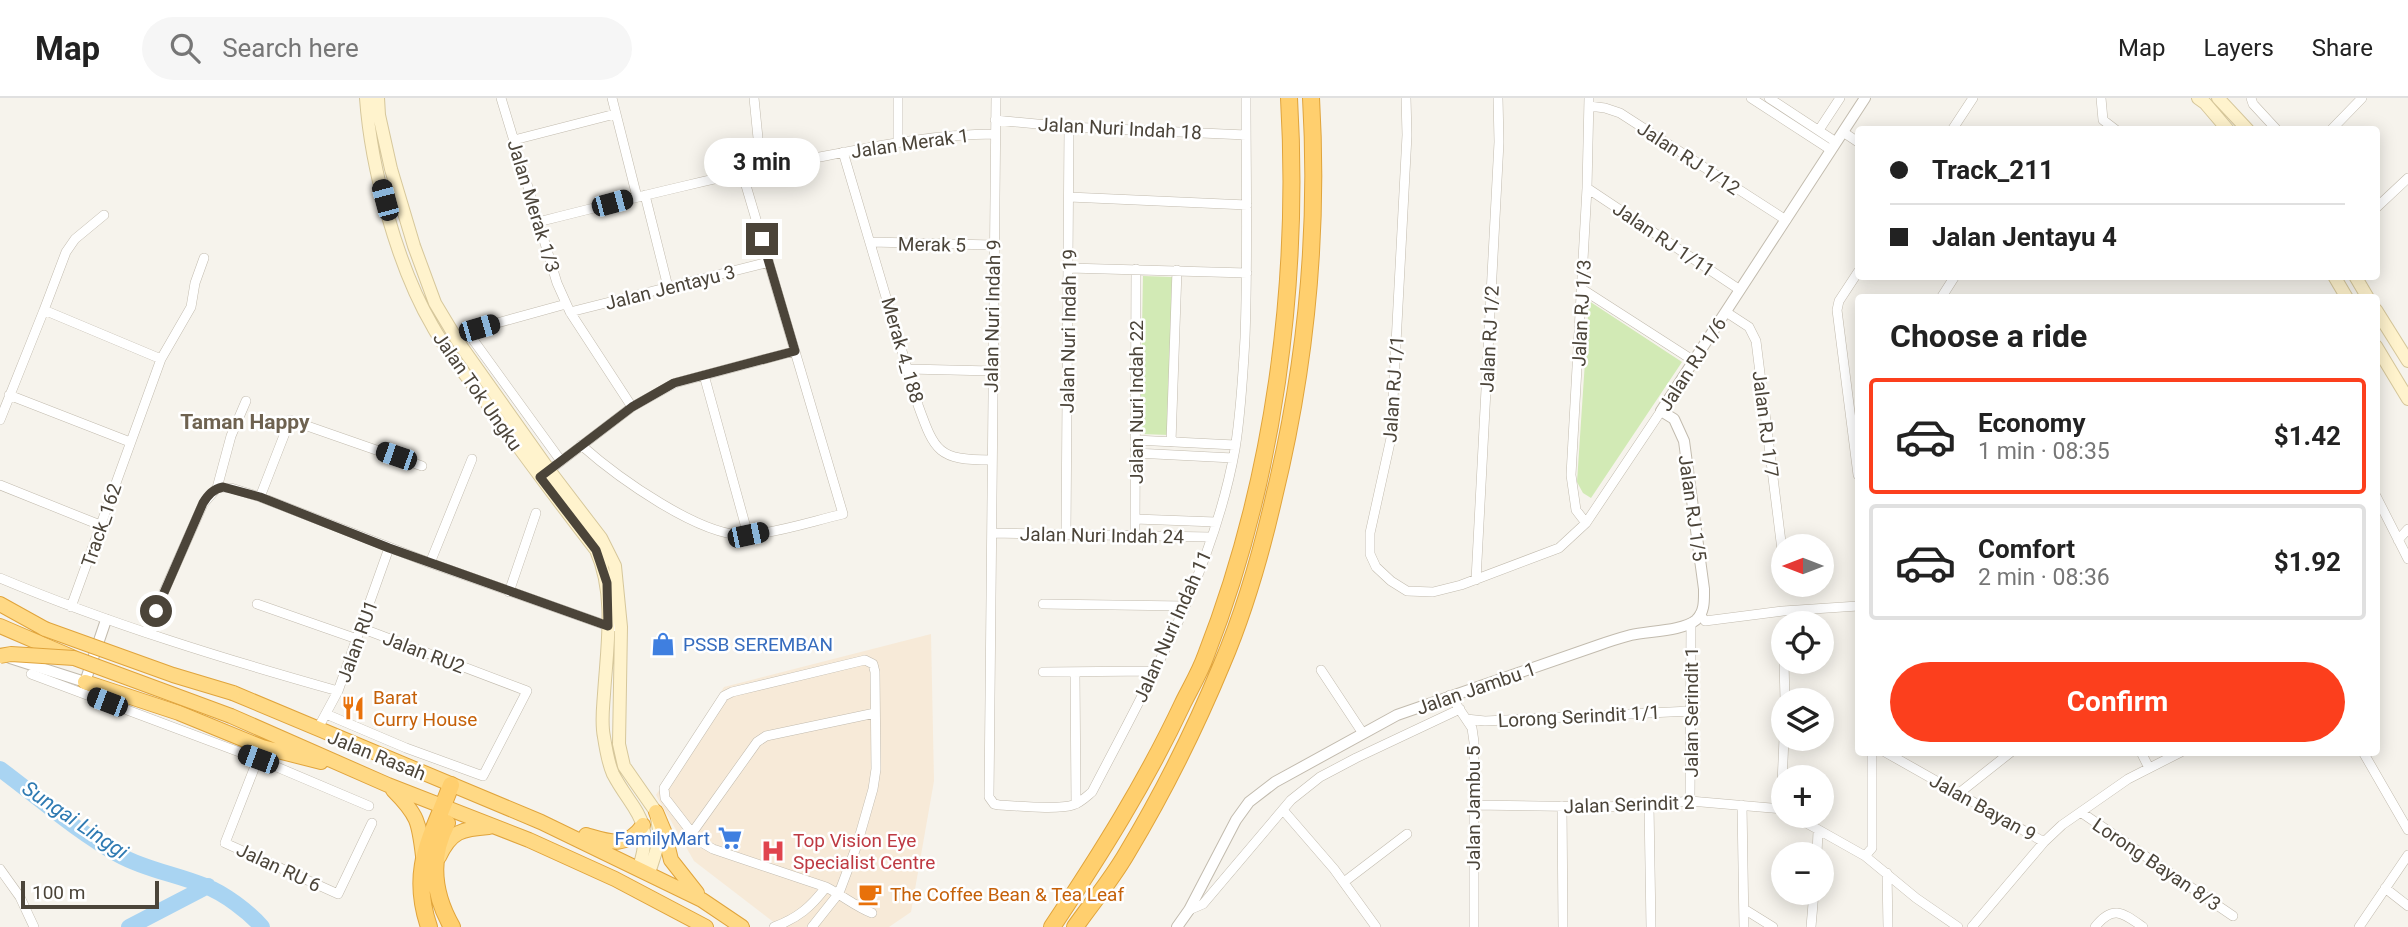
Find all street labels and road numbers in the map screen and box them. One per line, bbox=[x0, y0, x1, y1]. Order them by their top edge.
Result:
street label: Jalan Nuri Indah 18 bbox=[1037, 113, 1202, 144]
street label: Jalan RJ 1/12 bbox=[1633, 117, 1744, 200]
street label: Jalan Merak 1 bbox=[850, 124, 971, 163]
street label: Jalan Merak 1/3 bbox=[502, 137, 565, 275]
street label: Jalan RJ 1/11 bbox=[1608, 197, 1719, 282]
street label: Merak 5 bbox=[898, 232, 966, 257]
street label: Jalan Nuri Indah 9 bbox=[980, 239, 1005, 393]
street label: Jalan Nuri Indah 19 bbox=[1056, 249, 1081, 413]
street label: Jalan RJ 1/3 bbox=[1567, 259, 1596, 367]
street label: Jalan Jentayu 3 bbox=[603, 260, 738, 315]
street label: Jalan RJ 1/2 bbox=[1475, 285, 1504, 393]
street label: Merak 4_188 bbox=[876, 295, 929, 406]
street label: Jalan RJ 1/6 bbox=[1654, 313, 1731, 415]
street label: Jalan Nuri Indah 22 bbox=[1125, 320, 1148, 484]
street label: Jalan Tok Ungku bbox=[428, 327, 527, 455]
street label: Jalan RJ 1/1 bbox=[1378, 335, 1409, 443]
street label: Jalan RJ 1/7 bbox=[1748, 370, 1783, 479]
street label: Jalan RJ 1/5 bbox=[1674, 453, 1711, 563]
street label: Track_162 bbox=[76, 480, 127, 570]
street label: Jalan Nuri Indah 24 bbox=[1020, 523, 1185, 548]
street label: Jalan Nuri Indah 11 bbox=[1129, 547, 1216, 706]
street label: Jalan RU1 bbox=[332, 597, 383, 685]
street label: Jalan RU2 bbox=[380, 626, 468, 679]
street label: Jalan Serindit 1 bbox=[1680, 647, 1703, 777]
street label: Jalan Jambu 1 bbox=[1413, 657, 1539, 720]
street label: Lorong Serindit 1/1 bbox=[1497, 701, 1661, 732]
street label: Jalan Rasah bbox=[324, 725, 429, 786]
street label: Jalan Jambu 5 bbox=[1462, 746, 1485, 871]
street label: Jalan Bayan 9 bbox=[1926, 769, 2040, 846]
street label: Jalan Serindit 2 bbox=[1563, 791, 1695, 818]
street label: Lorong Bayan 8/3 bbox=[2088, 813, 2225, 916]
street label: Jalan RU 6 bbox=[233, 838, 325, 897]

